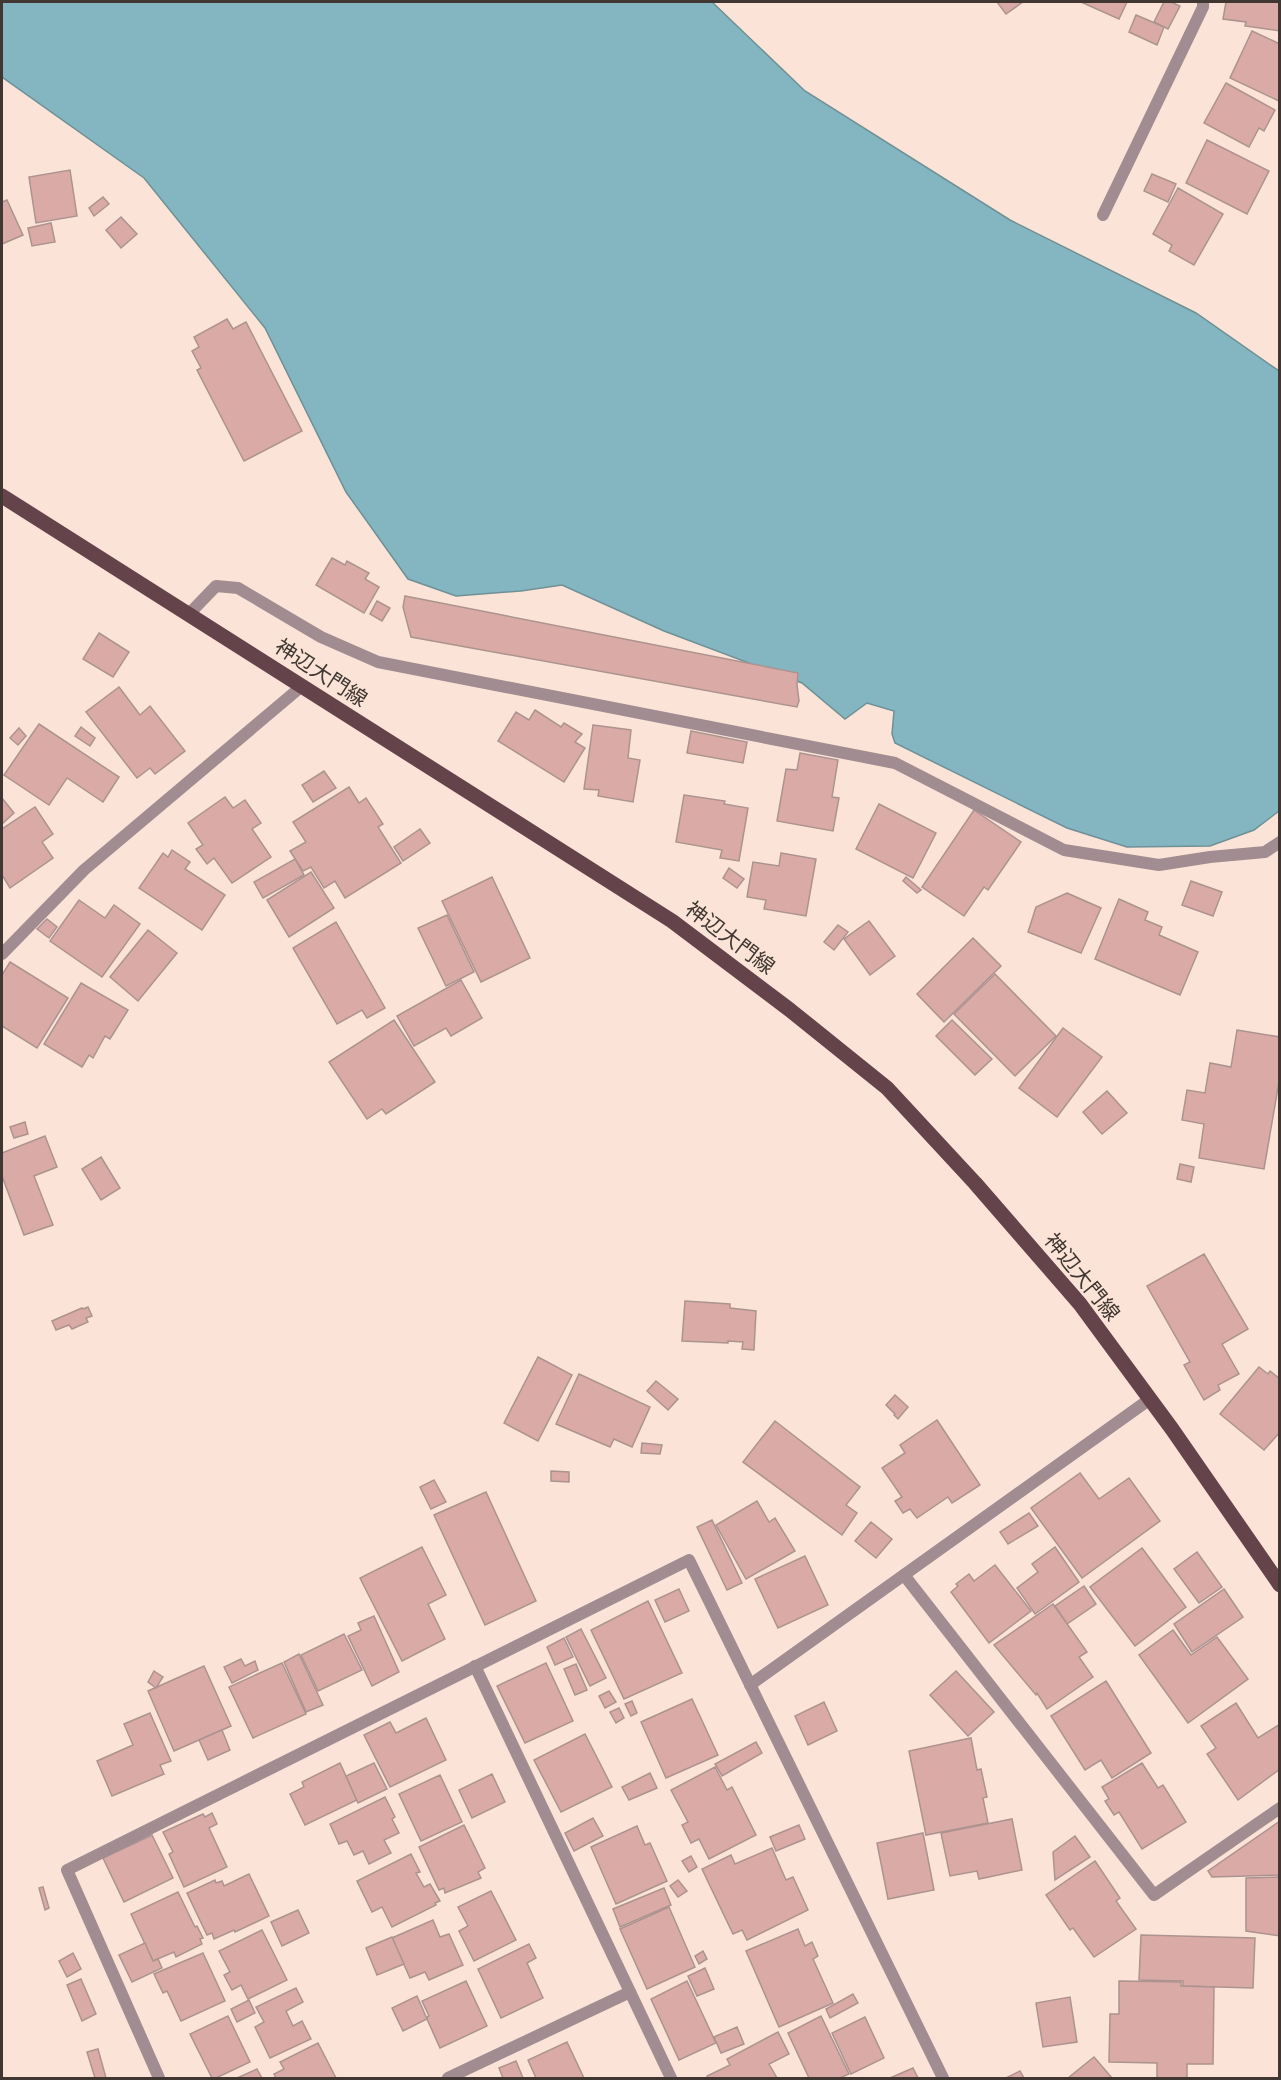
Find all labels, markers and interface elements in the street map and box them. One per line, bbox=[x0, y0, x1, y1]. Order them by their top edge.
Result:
street label: 神辺大門線 bbox=[270, 634, 372, 712]
street label: 神辺大門線 bbox=[680, 896, 780, 980]
street label: 神辺大門線 bbox=[1039, 1228, 1125, 1326]

